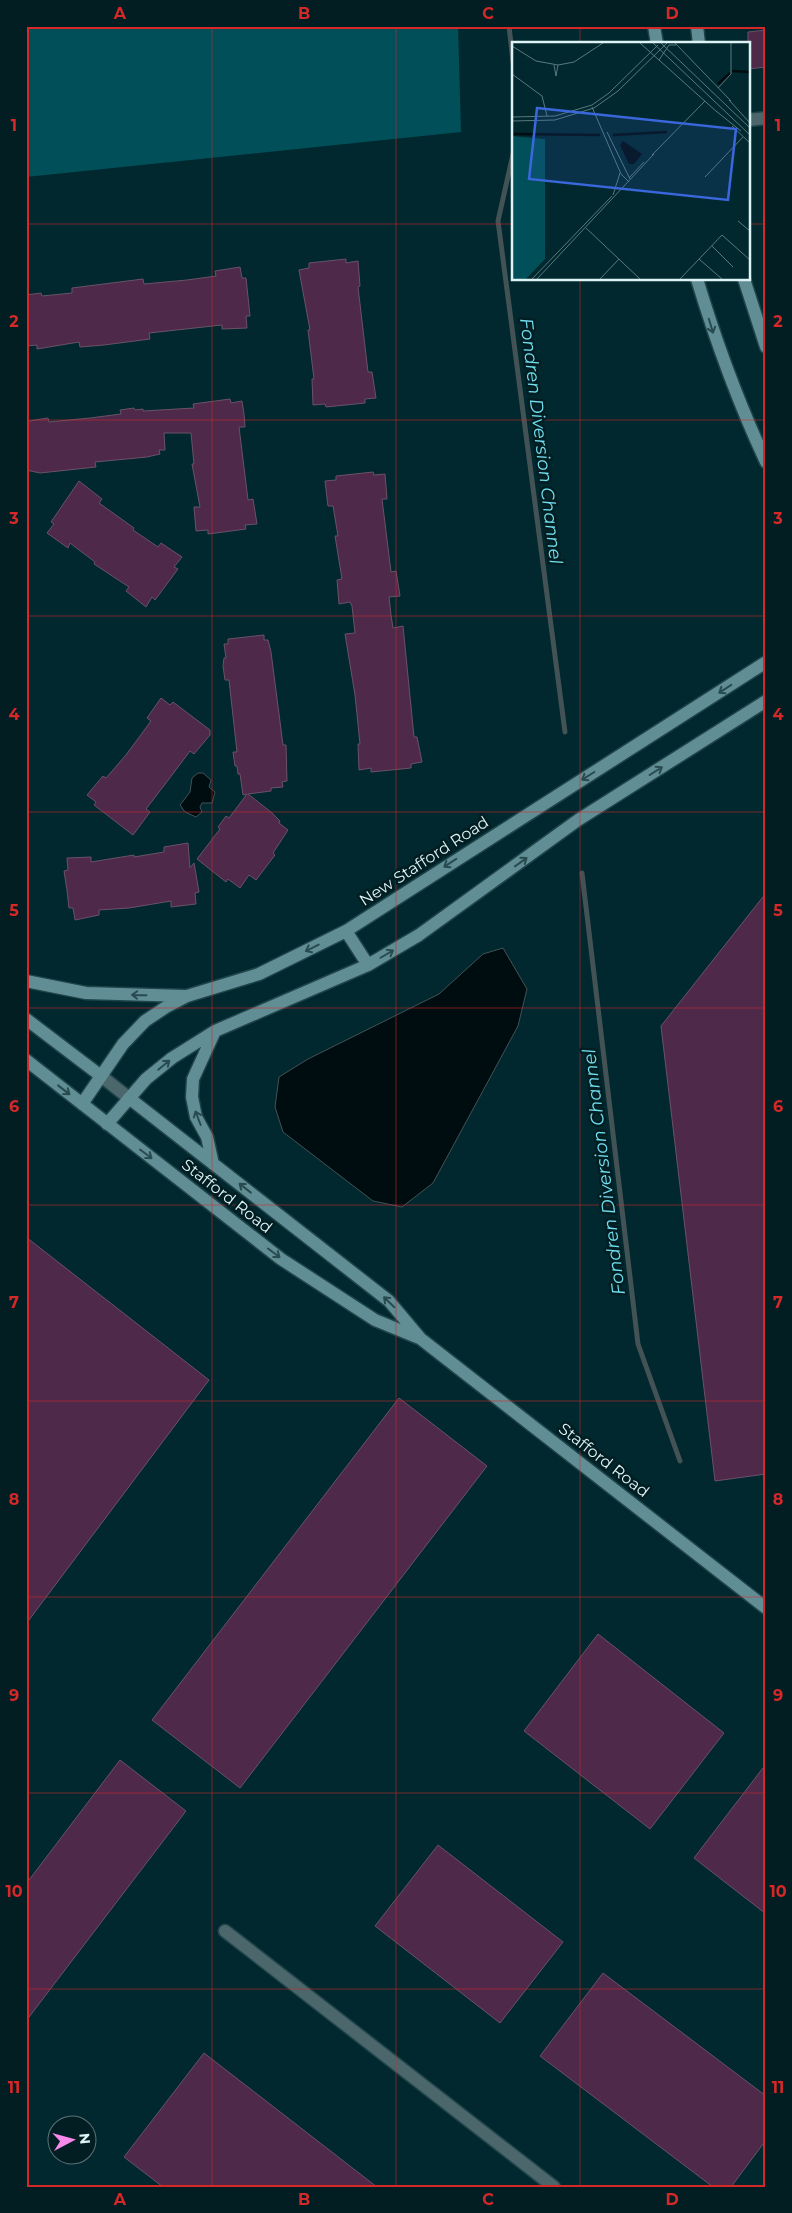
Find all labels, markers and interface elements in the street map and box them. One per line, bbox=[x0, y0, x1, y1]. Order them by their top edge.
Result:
text: A bbox=[113, 4, 127, 23]
text: B bbox=[298, 4, 310, 23]
text: C bbox=[482, 4, 494, 23]
text: D bbox=[665, 4, 679, 23]
inset map bbox=[512, 42, 750, 280]
text: 1 bbox=[11, 116, 17, 135]
text: 1 bbox=[775, 116, 781, 135]
text: 2 bbox=[9, 312, 19, 331]
text: 2 bbox=[773, 312, 783, 331]
water label: Fondren Diversion Channel bbox=[515, 317, 567, 566]
one-way arrow bbox=[706, 317, 716, 333]
text: 3 bbox=[8, 509, 19, 528]
text: 3 bbox=[772, 509, 783, 528]
one-way arrow bbox=[718, 683, 732, 694]
text: 4 bbox=[8, 705, 20, 724]
text: 4 bbox=[772, 705, 784, 724]
one-way arrow bbox=[648, 766, 662, 776]
one-way arrow bbox=[581, 771, 595, 781]
street label: New Stafford Road bbox=[356, 812, 492, 910]
one-way arrow bbox=[514, 856, 527, 867]
one-way arrow bbox=[444, 858, 458, 868]
text: 5 bbox=[9, 901, 19, 920]
text: 5 bbox=[773, 901, 783, 920]
one-way arrow bbox=[305, 943, 320, 953]
one-way arrow bbox=[379, 948, 394, 958]
one-way arrow bbox=[131, 990, 147, 1000]
water label: Fondren Diversion Channel bbox=[578, 1047, 630, 1296]
one-way arrow bbox=[157, 1059, 170, 1070]
one-way arrow bbox=[58, 1084, 71, 1095]
text: 6 bbox=[9, 1097, 19, 1116]
text: 6 bbox=[773, 1097, 783, 1116]
one-way arrow bbox=[193, 1111, 202, 1126]
one-way arrow bbox=[139, 1148, 152, 1159]
street label: Stafford Road bbox=[178, 1155, 276, 1237]
one-way arrow bbox=[239, 1183, 252, 1194]
one-way arrow bbox=[267, 1248, 280, 1259]
text: 7 bbox=[9, 1293, 19, 1312]
text: 7 bbox=[773, 1293, 783, 1312]
one-way arrow bbox=[383, 1296, 395, 1308]
street label: Stafford Road bbox=[555, 1419, 653, 1501]
text: 8 bbox=[9, 1490, 19, 1509]
text: 8 bbox=[773, 1490, 783, 1509]
text: 9 bbox=[9, 1686, 19, 1705]
text: 9 bbox=[773, 1686, 783, 1705]
text: 10 bbox=[5, 1882, 23, 1901]
text: 10 bbox=[769, 1882, 787, 1901]
text: 11 bbox=[8, 2078, 20, 2097]
text: 11 bbox=[772, 2078, 784, 2097]
north arrow bbox=[48, 2116, 98, 2166]
text: N bbox=[75, 2132, 94, 2145]
text: A bbox=[113, 2190, 127, 2209]
text: B bbox=[298, 2190, 310, 2209]
text: C bbox=[482, 2190, 494, 2209]
text: D bbox=[665, 2190, 679, 2209]

